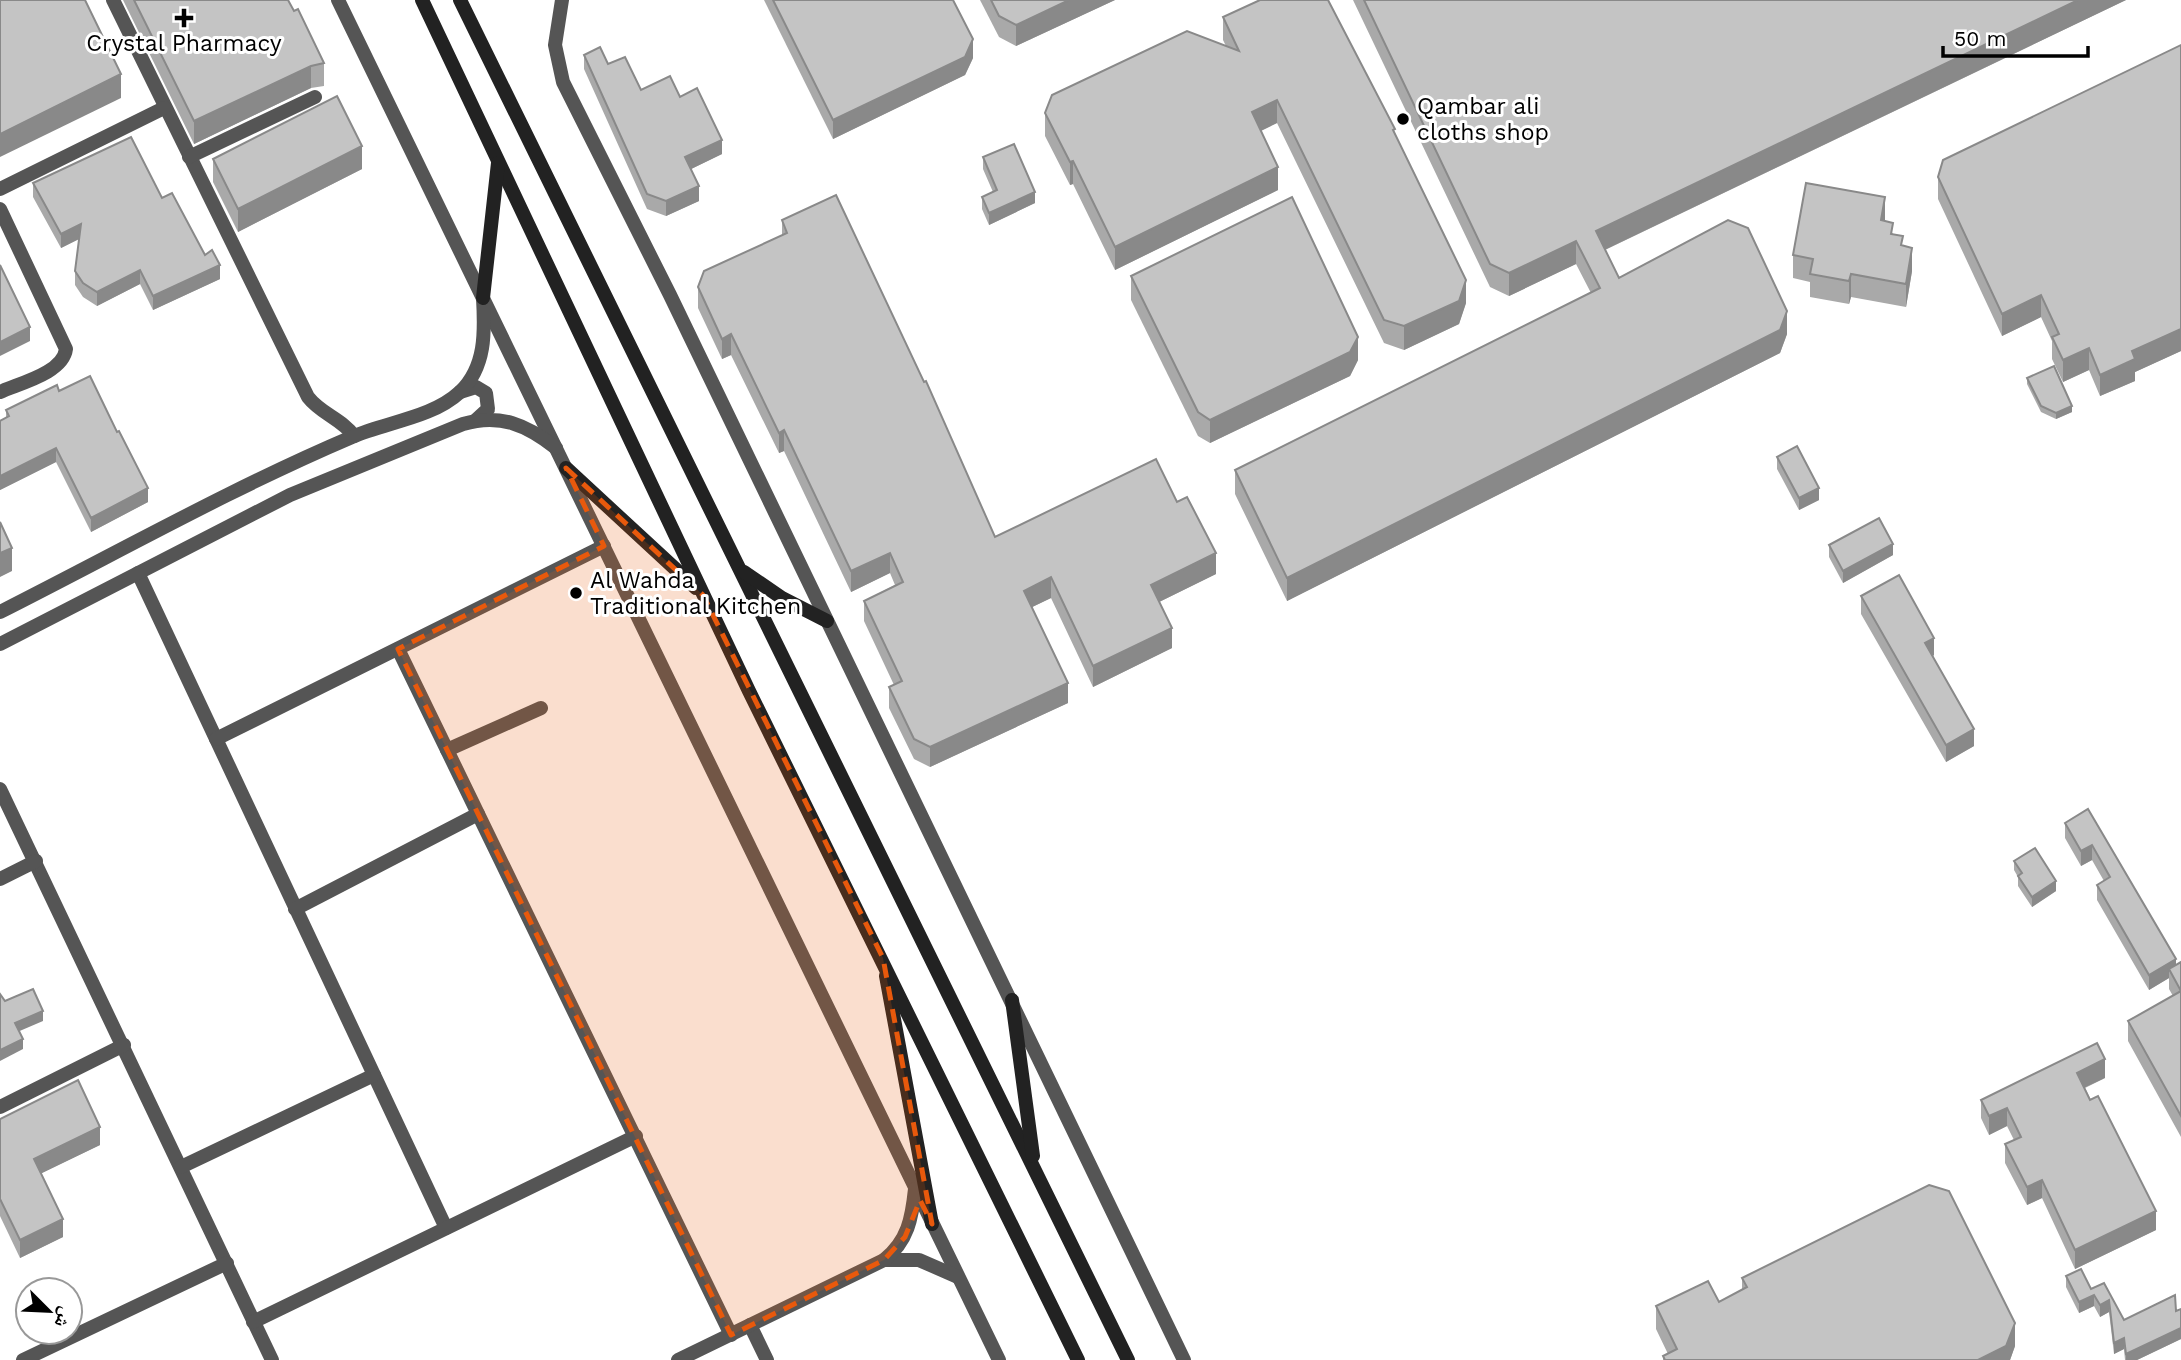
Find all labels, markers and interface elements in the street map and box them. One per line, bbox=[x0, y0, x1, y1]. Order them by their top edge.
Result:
marker: Crystal Pharmacy bbox=[176, 10, 192, 26]
scale bar bbox=[1943, 14, 2088, 58]
text: 50 m bbox=[1954, 26, 2006, 51]
place label: Crystal Pharmacy bbox=[86, 30, 282, 57]
place label: Qambar ali cloths shop bbox=[1417, 93, 1549, 146]
marker: Qambar ali cloths shop bbox=[1395, 111, 1411, 127]
place label: Al Wahda Traditional Kitchen bbox=[590, 567, 801, 620]
marker: Al Wahda Traditional Kitchen bbox=[568, 585, 584, 601]
north arrow bbox=[14, 1276, 84, 1346]
text: ش bbox=[49, 1304, 79, 1332]

